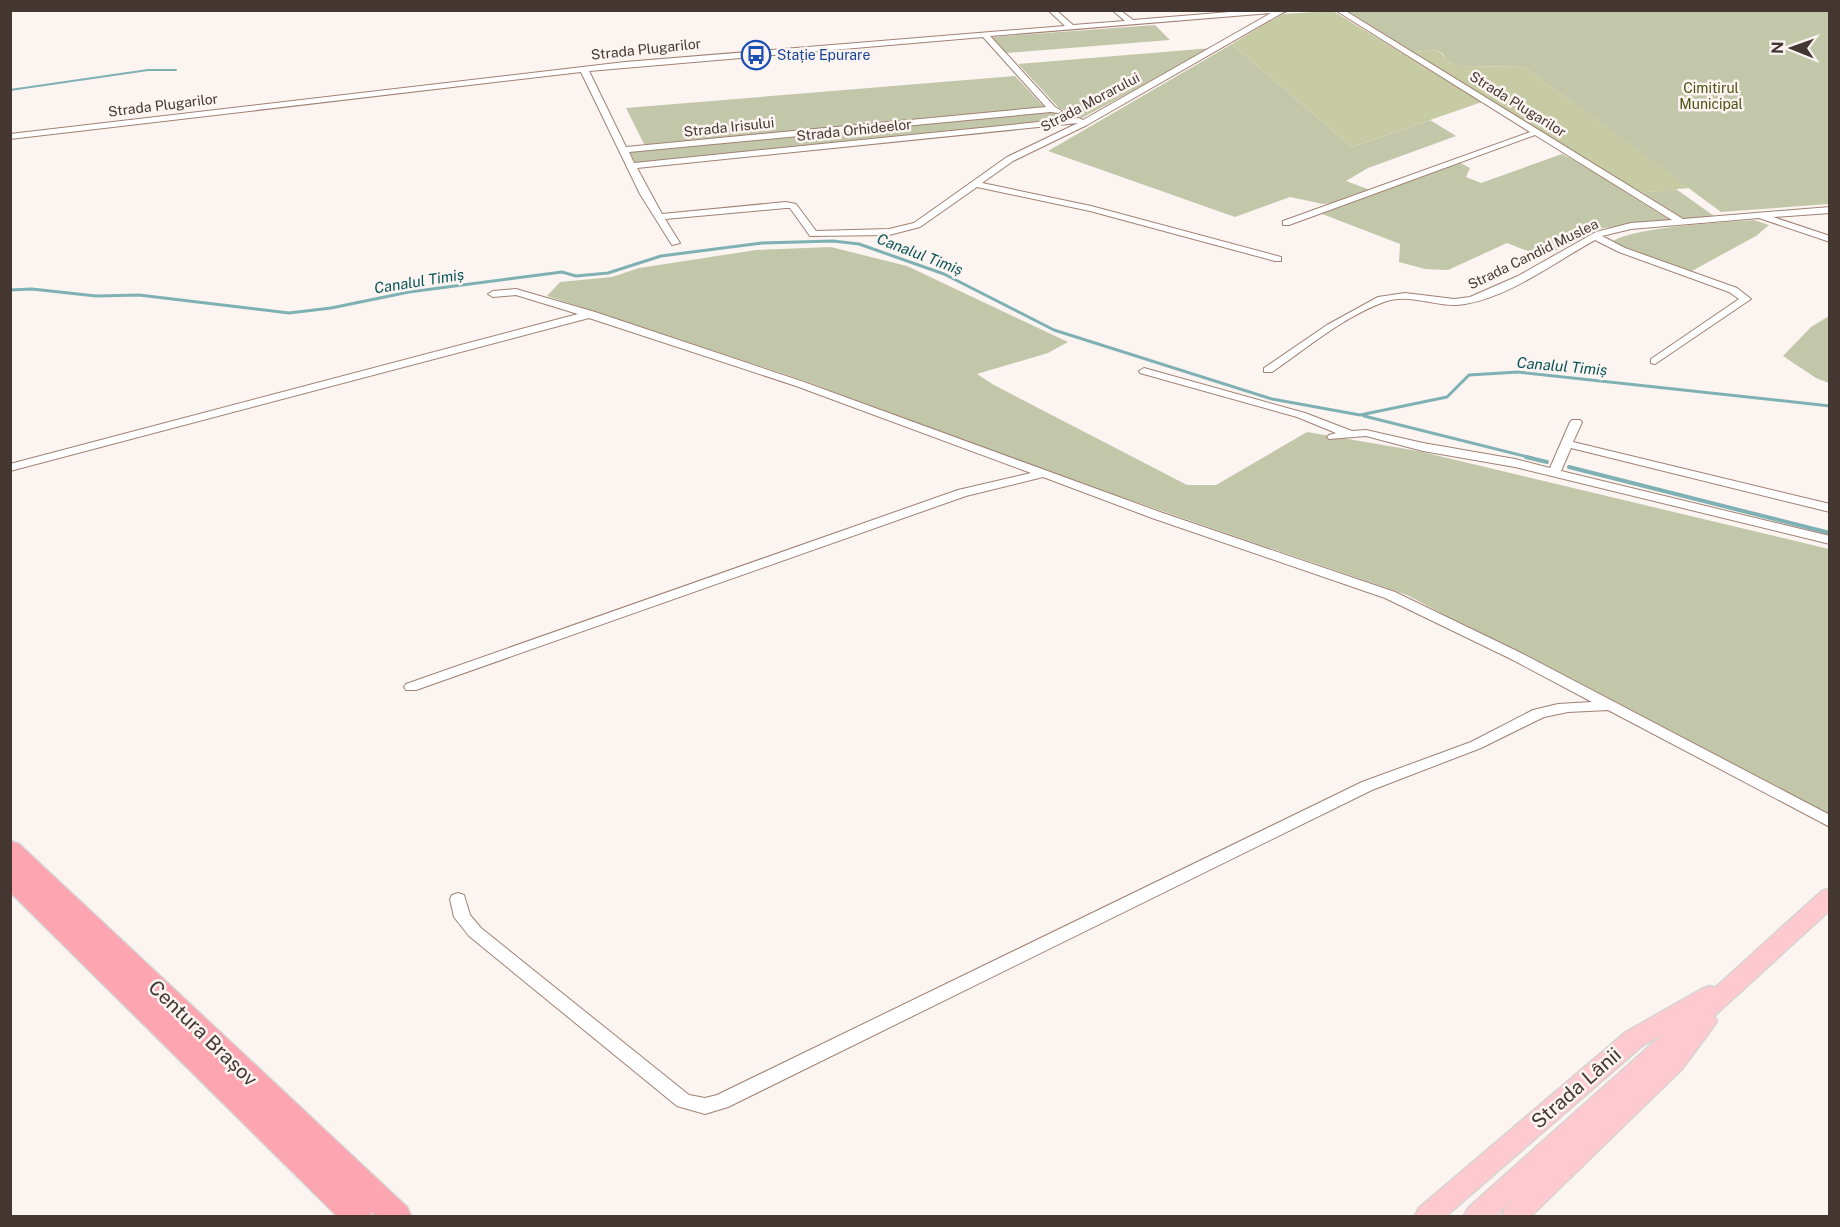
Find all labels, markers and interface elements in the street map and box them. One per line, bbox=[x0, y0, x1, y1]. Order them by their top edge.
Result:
north arrow bbox=[1762, 18, 1822, 78]
street label: Strada Plugarilor bbox=[590, 35, 702, 63]
bus stop icon: Stație Epurare bbox=[740, 39, 772, 71]
text: N bbox=[1768, 41, 1787, 54]
place label: Stație Epurare bbox=[777, 47, 870, 63]
street label: Strada Plugarilor bbox=[1467, 68, 1569, 140]
street label: Strada Morarului bbox=[1038, 69, 1142, 135]
park label: Cimitirul Municipal bbox=[1679, 80, 1743, 112]
street label: Strada Plugarilor bbox=[107, 90, 219, 120]
street label: Strada Irisului bbox=[683, 114, 775, 140]
street label: Strada Orhideelor bbox=[796, 116, 912, 144]
street label: Strada Candid Muslea bbox=[1465, 215, 1601, 293]
water label: Canalul Timiș bbox=[875, 230, 965, 278]
water label: Canalul Timiș bbox=[373, 266, 465, 296]
water label: Canalul Timiș bbox=[1516, 354, 1608, 378]
street label: Centura Brașov bbox=[144, 975, 262, 1091]
street label: Strada Lânii bbox=[1526, 1043, 1626, 1133]

